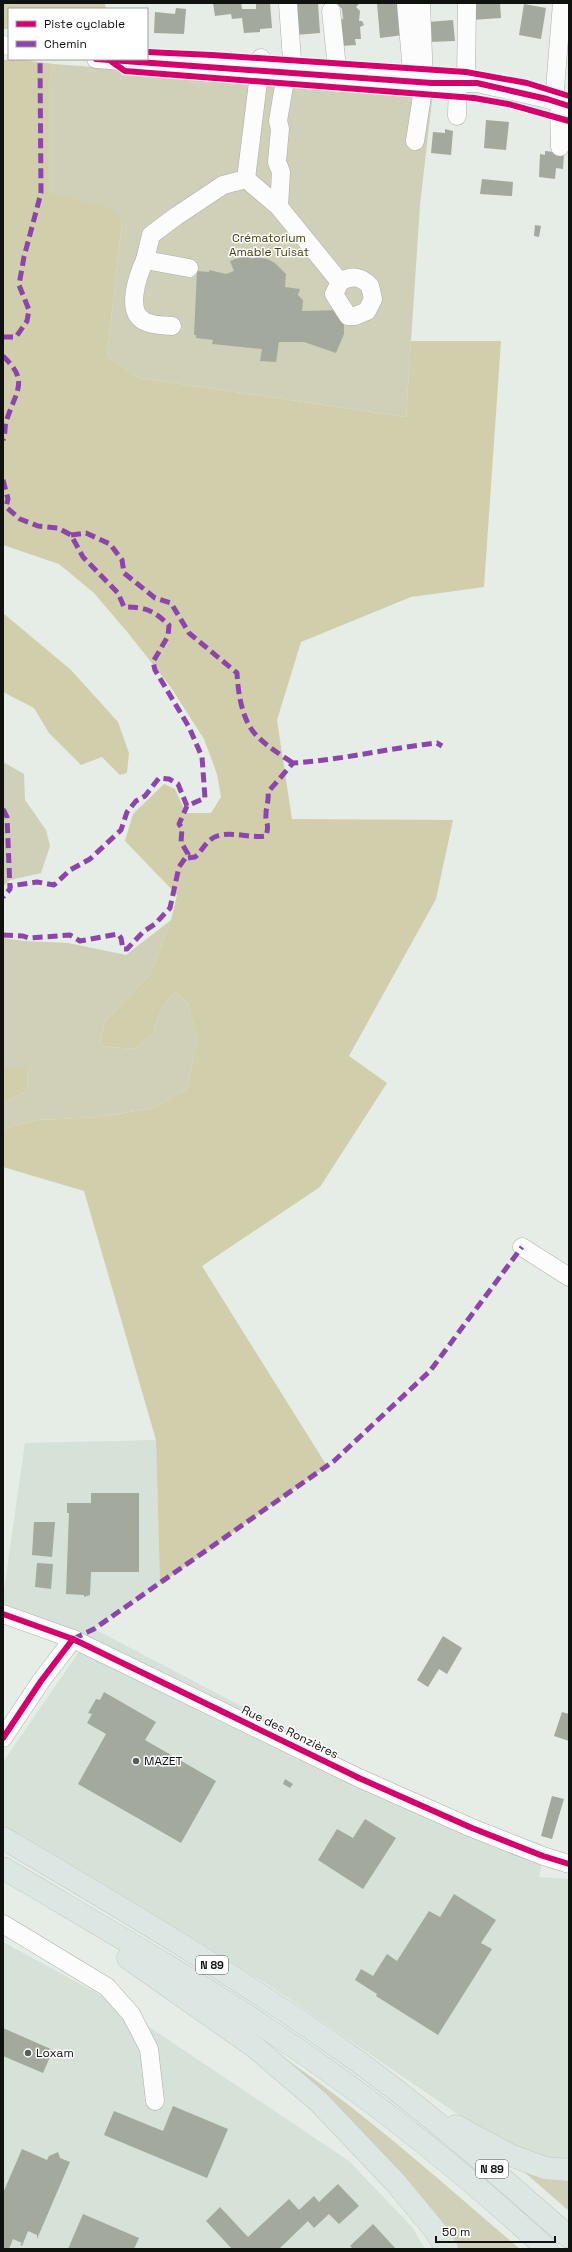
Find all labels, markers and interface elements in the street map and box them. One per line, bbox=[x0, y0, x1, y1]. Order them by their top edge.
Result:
legend bbox=[8, 8, 148, 60]
text: Piste cyclable bbox=[44, 16, 125, 32]
text: Chemin bbox=[44, 36, 87, 52]
park label: Crématorium Amable Tuisat bbox=[229, 230, 309, 260]
street label: Rue des Ronzières bbox=[239, 1702, 341, 1762]
place label: MAZET bbox=[144, 1753, 183, 1769]
marker: MAZET bbox=[131, 1756, 141, 1766]
road number: N 89 bbox=[196, 1956, 228, 1974]
place label: Loxam bbox=[36, 2045, 74, 2061]
marker: Loxam bbox=[23, 2048, 33, 2058]
road number: N 89 bbox=[476, 2160, 508, 2178]
scale bar bbox=[436, 2218, 555, 2244]
text: 50 m bbox=[442, 2224, 470, 2240]

